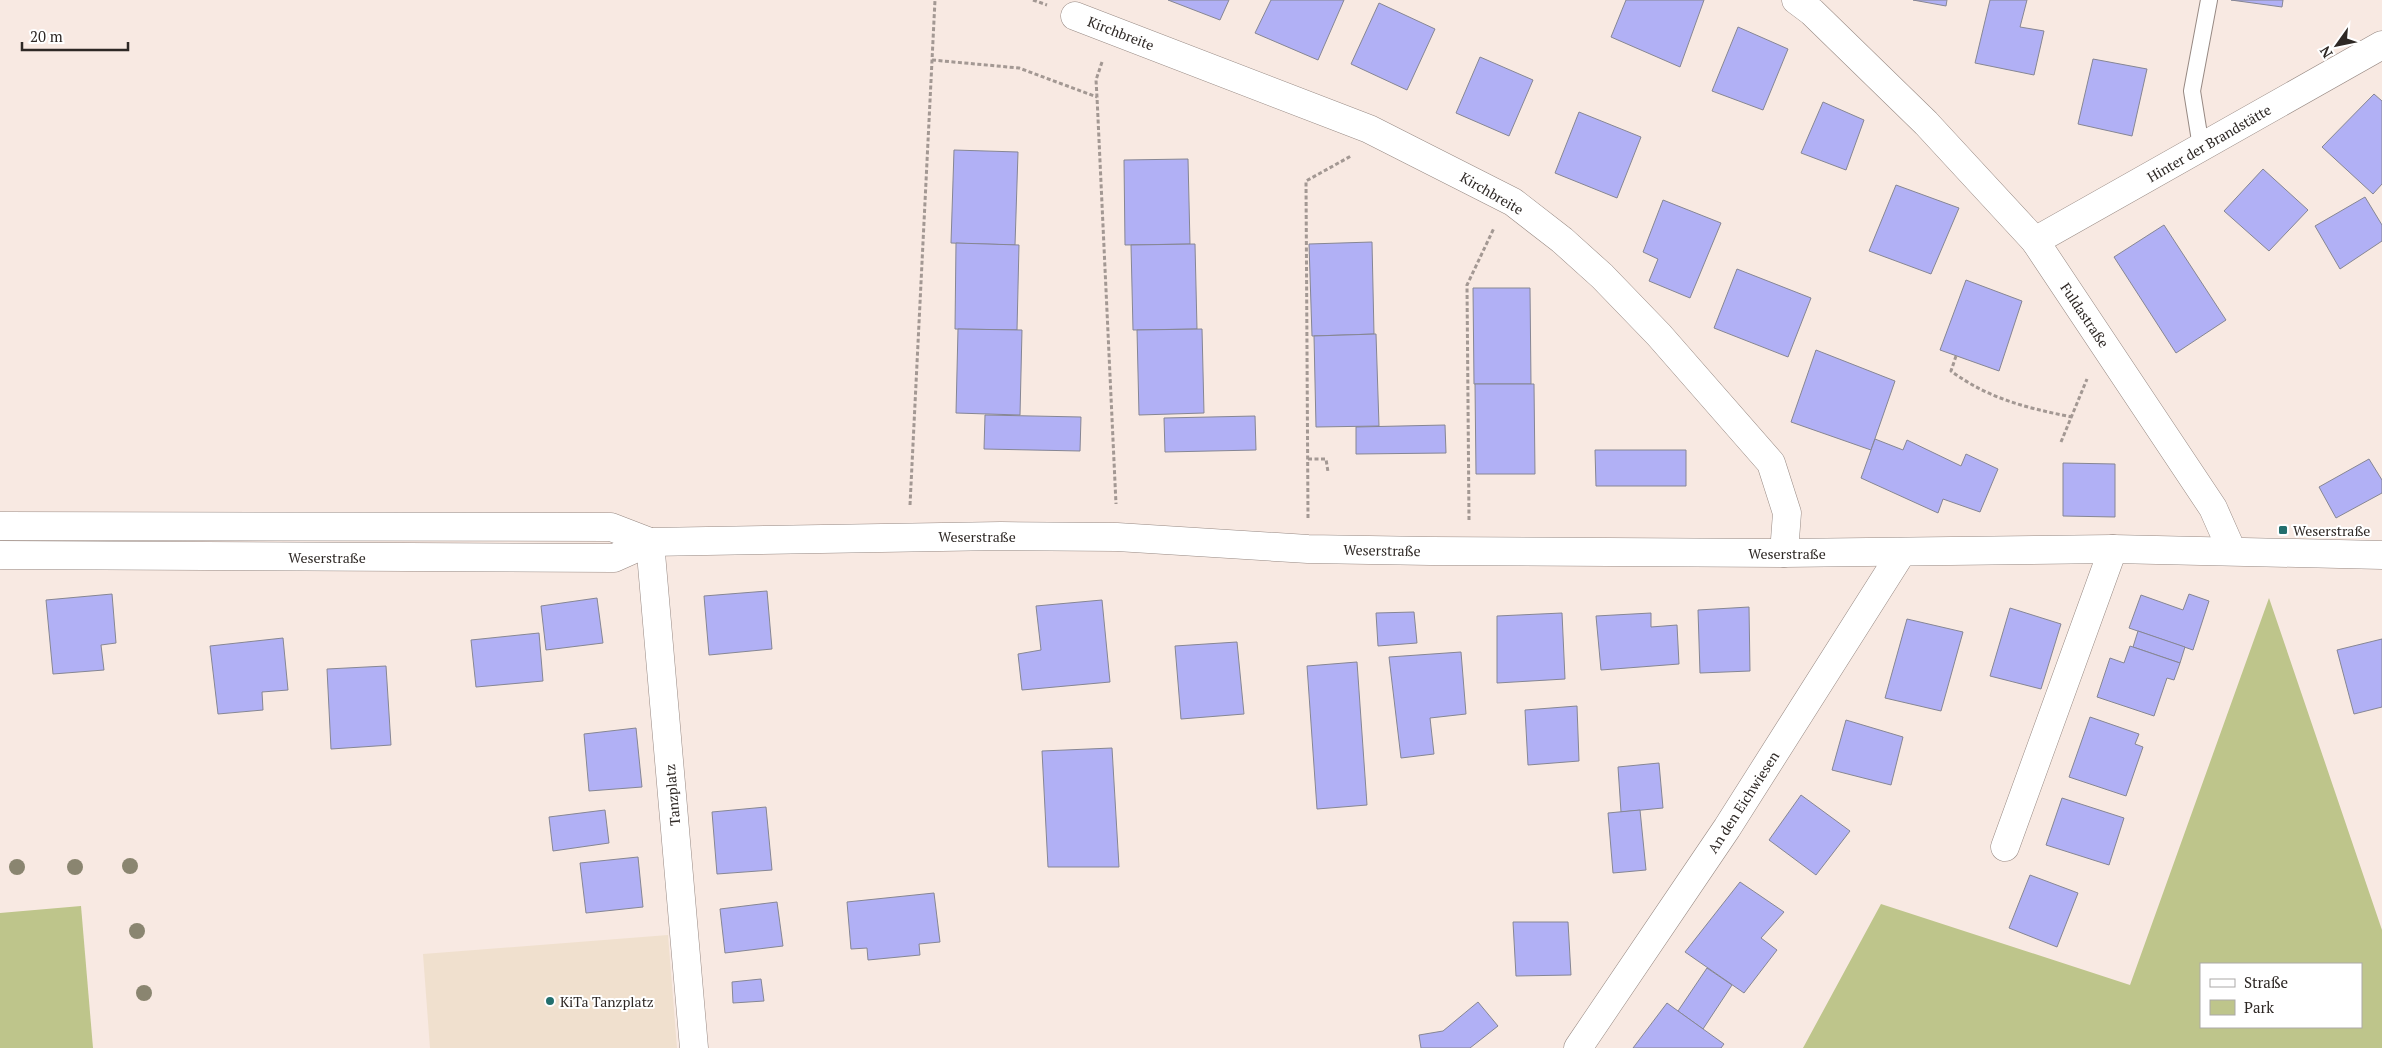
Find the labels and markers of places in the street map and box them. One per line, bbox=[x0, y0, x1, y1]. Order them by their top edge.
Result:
place label: Weserstraße bbox=[2293, 521, 2370, 540]
marker: Weserstraße bbox=[2277, 524, 2289, 536]
place label: KiTa Tanzplatz bbox=[560, 992, 654, 1011]
marker: KiTa Tanzplatz bbox=[544, 995, 556, 1007]

